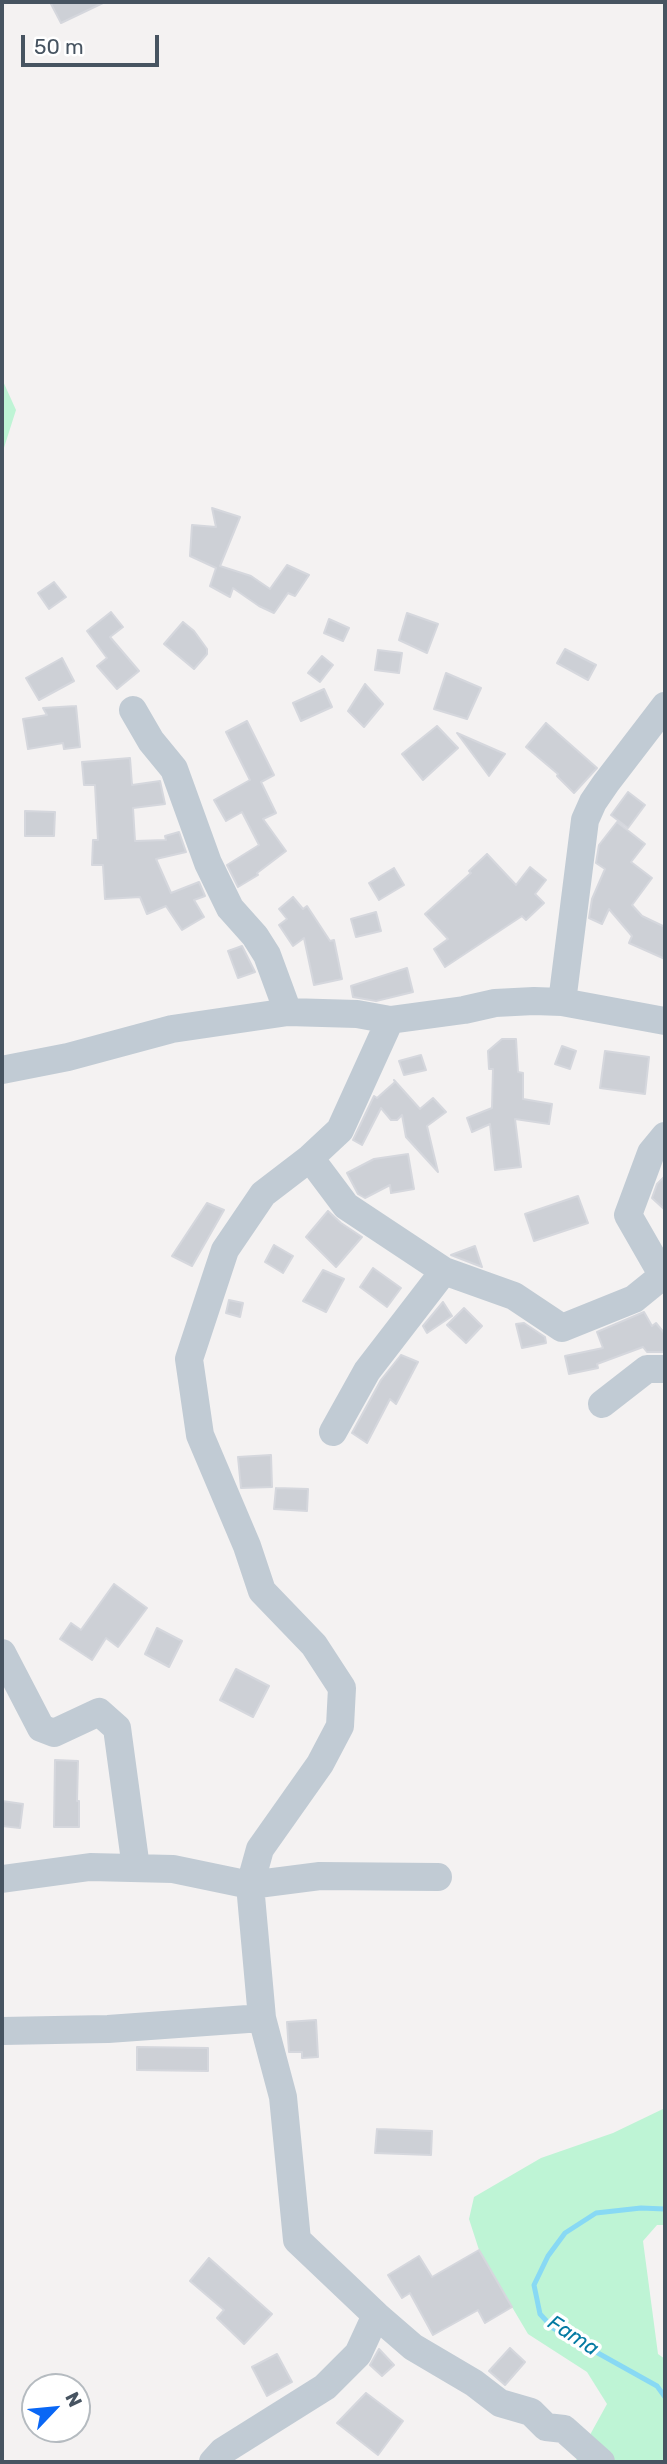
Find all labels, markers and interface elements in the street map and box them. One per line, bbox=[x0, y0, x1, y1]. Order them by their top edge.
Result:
scale bar bbox=[24, 21, 163, 65]
text: 50 m bbox=[34, 34, 84, 59]
water label: Fama bbox=[543, 2310, 603, 2362]
north arrow bbox=[21, 2373, 91, 2443]
text: N bbox=[60, 2388, 87, 2411]

